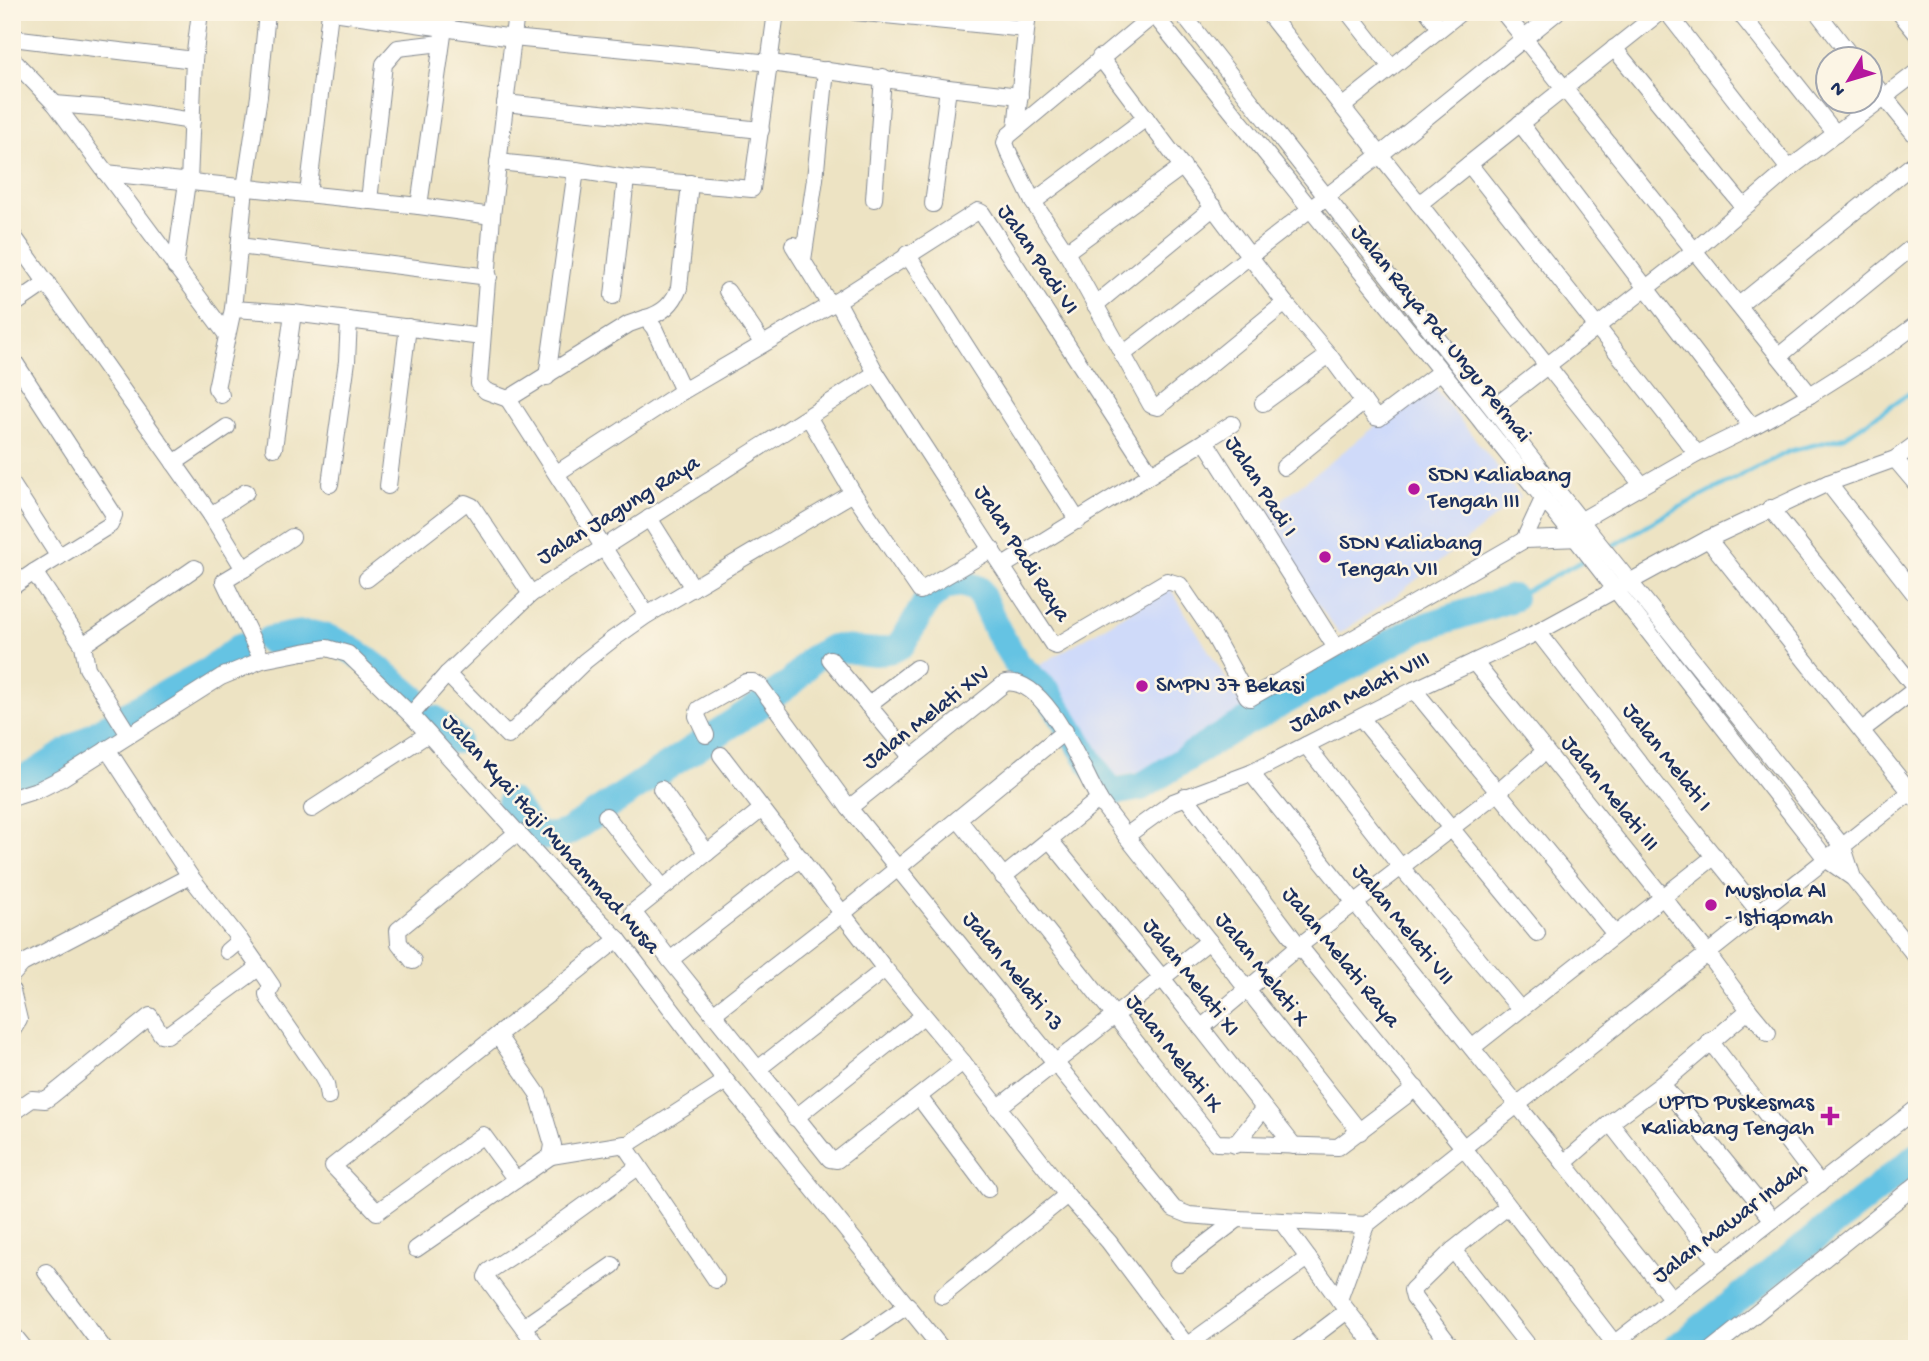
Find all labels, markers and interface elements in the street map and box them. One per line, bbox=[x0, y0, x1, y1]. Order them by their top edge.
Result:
north arrow bbox=[1814, 46, 1884, 116]
text: N bbox=[1825, 76, 1851, 100]
street label: Jalan Padi VI bbox=[990, 200, 1084, 320]
street label: Jalan Raya Pd. Ungu Permai bbox=[1344, 220, 1536, 448]
street label: Jalan Padi I bbox=[1218, 432, 1302, 542]
street label: Jalan Jagung Raya bbox=[533, 450, 706, 572]
place label: SDN Kaliabang Tengah III bbox=[1426, 463, 1571, 516]
street label: Jalan Padi Raya bbox=[967, 481, 1076, 628]
marker: SDN Kaliabang Tengah III bbox=[1406, 481, 1422, 497]
place label: SDN Kaliabang Tengah VII bbox=[1337, 531, 1482, 584]
marker: SDN Kaliabang Tengah VII bbox=[1317, 549, 1333, 565]
street label: Jalan Melati VIII bbox=[1285, 646, 1435, 740]
street label: Jalan Melati XIV bbox=[858, 660, 996, 776]
place label: SMPN 37 Bekasi bbox=[1156, 673, 1305, 700]
marker: SMPN 37 Bekasi bbox=[1134, 678, 1150, 694]
street label: Jalan Melati I bbox=[1615, 698, 1717, 818]
street label: Jalan Kyai Haji Muhammad Musa bbox=[435, 709, 666, 961]
street label: Jalan Melati III bbox=[1554, 731, 1664, 857]
street label: Jalan Melati VII bbox=[1345, 859, 1459, 991]
place label: Mushola Al - Istiqomah bbox=[1725, 879, 1833, 932]
street label: Jalan Melati Raya bbox=[1275, 882, 1406, 1035]
marker: Mushola Al - Istiqomah bbox=[1703, 897, 1719, 913]
street label: Jalan Melati 13 bbox=[956, 907, 1068, 1037]
street label: Jalan Melati X bbox=[1208, 908, 1314, 1033]
street label: Jalan Melati XI bbox=[1136, 914, 1244, 1042]
street label: Jalan Melati IX bbox=[1119, 990, 1228, 1119]
place label: UPTD Puskesmas Kaliabang Tengah bbox=[1642, 1090, 1815, 1143]
marker: UPTD Puskesmas Kaliabang Tengah bbox=[1820, 1106, 1840, 1126]
street label: Jalan Mawar Indah bbox=[1648, 1156, 1814, 1290]

